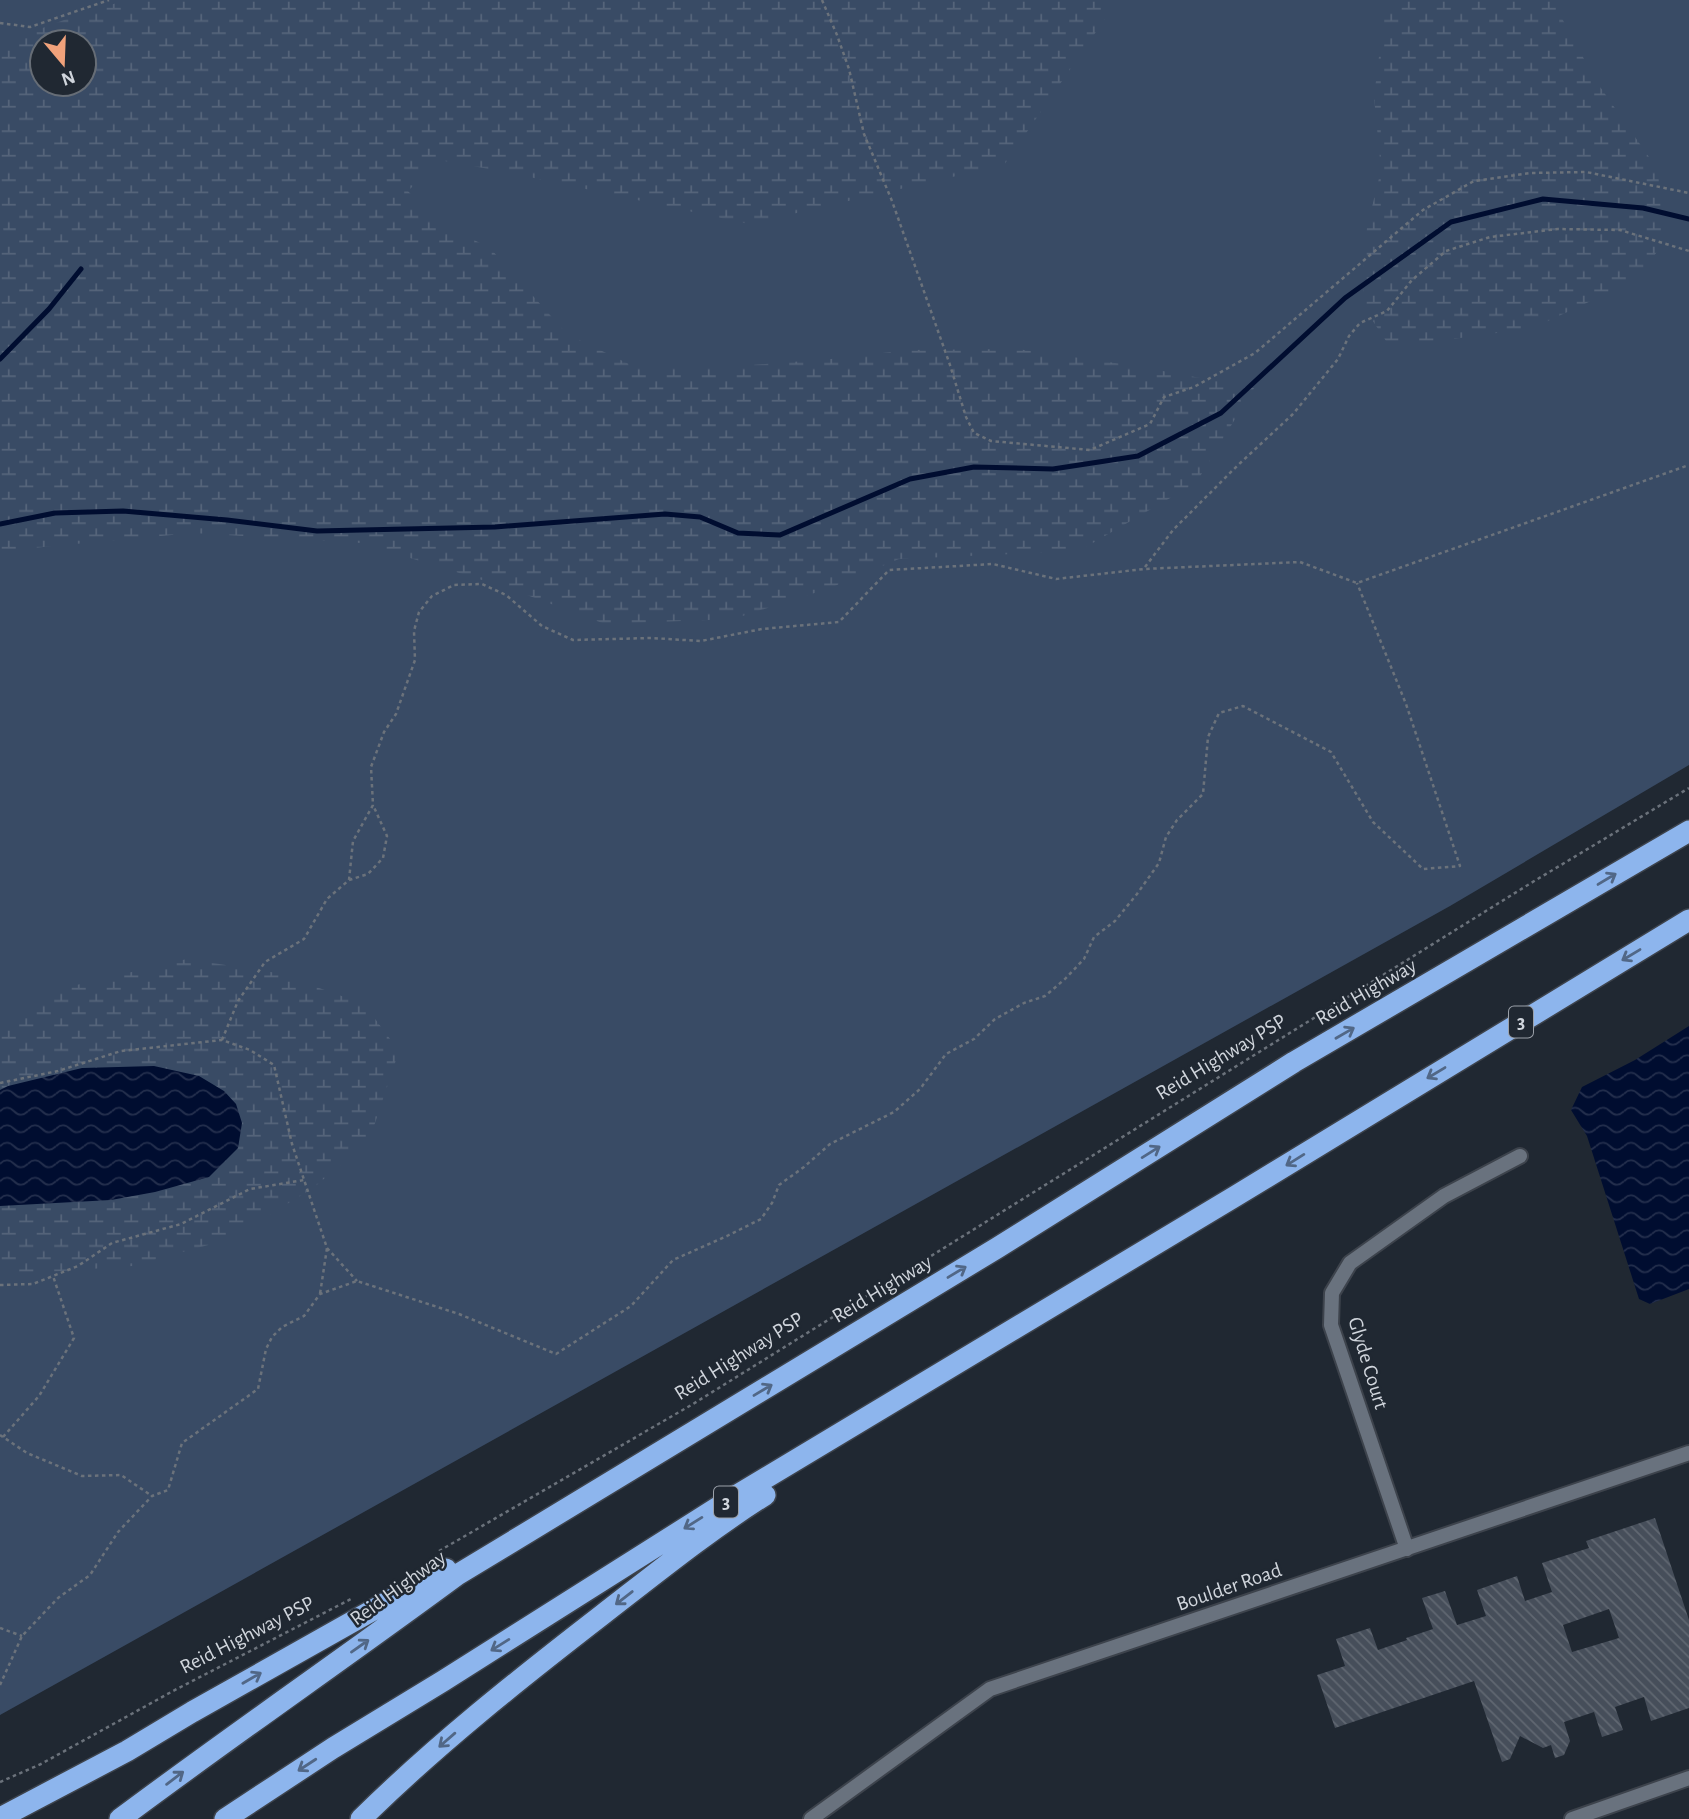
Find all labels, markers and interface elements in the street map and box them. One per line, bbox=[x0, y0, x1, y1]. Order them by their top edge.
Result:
north arrow bbox=[28, 28, 98, 98]
text: N bbox=[59, 67, 77, 89]
one-way arrow bbox=[1597, 872, 1617, 886]
one-way arrow bbox=[1621, 948, 1641, 962]
street label: Reid Highway bbox=[1312, 955, 1420, 1029]
road number: 3 bbox=[1509, 1006, 1533, 1038]
street label: Reid Highway PSP bbox=[1152, 1010, 1290, 1104]
one-way arrow bbox=[1334, 1026, 1354, 1040]
one-way arrow bbox=[1427, 1067, 1447, 1081]
one-way arrow bbox=[1140, 1144, 1160, 1158]
one-way arrow bbox=[1285, 1153, 1305, 1167]
street label: Reid Highway bbox=[828, 1251, 936, 1327]
one-way arrow bbox=[947, 1264, 967, 1278]
street label: Reid Highway PSP bbox=[671, 1308, 807, 1404]
street label: Glyde Court bbox=[1344, 1314, 1392, 1412]
one-way arrow bbox=[752, 1382, 772, 1396]
road number: 3 bbox=[714, 1486, 738, 1518]
one-way arrow bbox=[683, 1517, 703, 1531]
street label: Reid Highway bbox=[346, 1546, 450, 1630]
street label: Boulder Road bbox=[1174, 1559, 1284, 1615]
one-way arrow bbox=[616, 1590, 634, 1605]
street label: Reid Highway PSP bbox=[176, 1592, 318, 1678]
one-way arrow bbox=[491, 1638, 511, 1652]
one-way arrow bbox=[350, 1639, 369, 1653]
one-way arrow bbox=[241, 1671, 261, 1685]
one-way arrow bbox=[438, 1732, 456, 1748]
one-way arrow bbox=[298, 1758, 317, 1772]
one-way arrow bbox=[165, 1771, 184, 1785]

